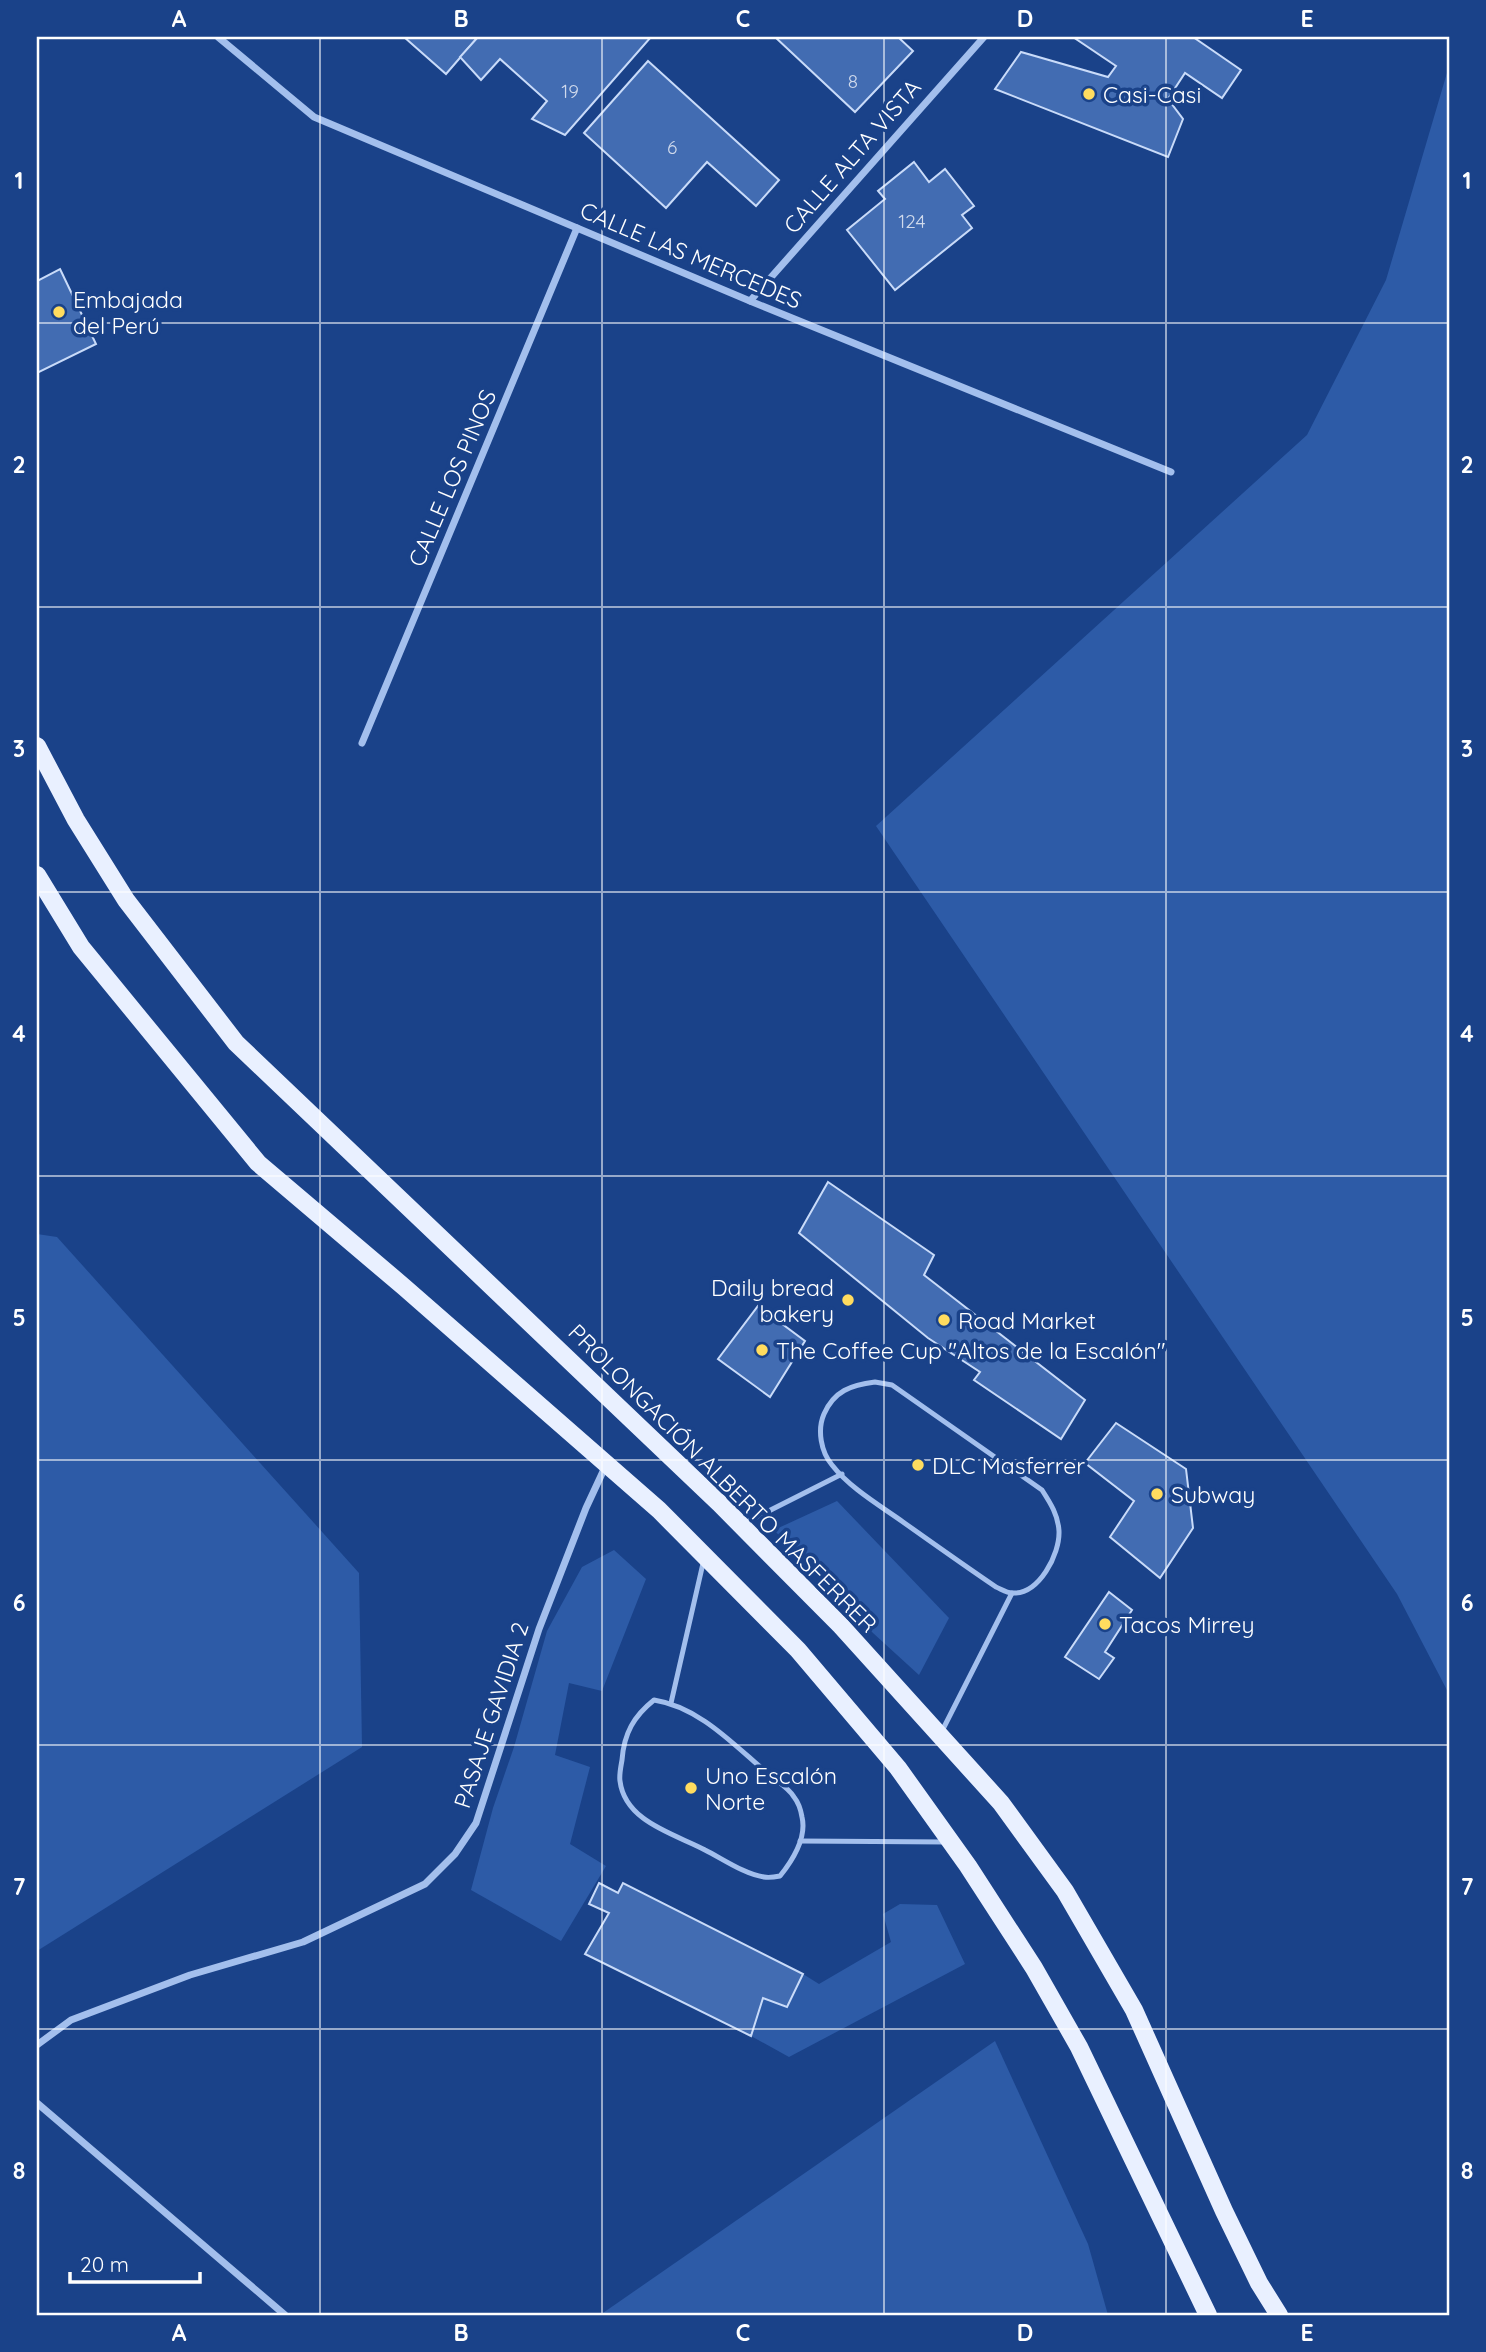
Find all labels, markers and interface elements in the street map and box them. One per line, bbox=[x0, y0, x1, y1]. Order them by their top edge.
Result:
text: A bbox=[172, 4, 187, 33]
text: B bbox=[453, 4, 469, 33]
text: C bbox=[736, 4, 750, 33]
text: D bbox=[1017, 4, 1033, 33]
text: E bbox=[1300, 4, 1314, 33]
house number: 8 bbox=[848, 69, 858, 93]
street label: CALLE ALTA VISTA bbox=[777, 73, 927, 239]
house number: 19 bbox=[561, 79, 579, 103]
place label: Casi-Casi bbox=[1103, 80, 1201, 109]
marker: Casi-Casi bbox=[1081, 86, 1097, 102]
house number: 6 bbox=[667, 135, 677, 159]
text: 1 bbox=[15, 166, 23, 195]
text: 1 bbox=[1463, 166, 1471, 195]
street label: CALLE LAS MERCEDES bbox=[576, 195, 806, 315]
house number: 124 bbox=[898, 209, 926, 233]
place label: Embajada del Perú bbox=[73, 285, 183, 340]
marker: Embajada del Perú bbox=[51, 304, 67, 320]
street label: CALLE LOS PINOS bbox=[402, 385, 502, 571]
text: 2 bbox=[12, 450, 26, 479]
text: 2 bbox=[1460, 450, 1474, 479]
text: 3 bbox=[13, 734, 25, 763]
text: 3 bbox=[1461, 734, 1473, 763]
text: 4 bbox=[12, 1019, 26, 1048]
text: 4 bbox=[1460, 1019, 1474, 1048]
place label: Daily bread bakery bbox=[711, 1273, 834, 1328]
marker: Daily bread bakery bbox=[840, 1292, 856, 1308]
text: 5 bbox=[12, 1303, 26, 1332]
text: 5 bbox=[1460, 1303, 1474, 1332]
place label: Road Market bbox=[958, 1306, 1096, 1335]
marker: Road Market bbox=[936, 1312, 952, 1328]
street label: PROLONGACIÓN ALBERTO MASFERRER bbox=[563, 1318, 883, 1638]
place label: The Coffee Cup "Altos de la Escalón" bbox=[776, 1336, 1166, 1365]
marker: The Coffee Cup "Altos de la Escalón" bbox=[754, 1342, 770, 1358]
place label: DLC Masferrer bbox=[932, 1451, 1085, 1480]
marker: DLC Masferrer bbox=[910, 1457, 926, 1473]
place label: Subway bbox=[1171, 1480, 1255, 1509]
marker: Subway bbox=[1149, 1486, 1165, 1502]
text: 6 bbox=[13, 1588, 25, 1617]
text: 6 bbox=[1461, 1588, 1473, 1617]
place label: Tacos Mirrey bbox=[1119, 1610, 1255, 1639]
marker: Tacos Mirrey bbox=[1097, 1616, 1113, 1632]
street label: PASAJE GAVIDIA 2 bbox=[447, 1618, 535, 1812]
place label: Uno Escalón Norte bbox=[705, 1761, 837, 1816]
marker: Uno Escalón Norte bbox=[683, 1780, 699, 1796]
text: 7 bbox=[13, 1872, 26, 1901]
text: 7 bbox=[1461, 1872, 1474, 1901]
text: 8 bbox=[13, 2156, 25, 2185]
text: 8 bbox=[1461, 2156, 1473, 2185]
scale bar bbox=[70, 2240, 200, 2284]
text: 20 m bbox=[80, 2251, 129, 2277]
text: A bbox=[172, 2318, 187, 2347]
text: B bbox=[453, 2318, 469, 2347]
text: C bbox=[736, 2318, 750, 2347]
text: D bbox=[1017, 2318, 1033, 2347]
text: E bbox=[1300, 2318, 1314, 2347]

